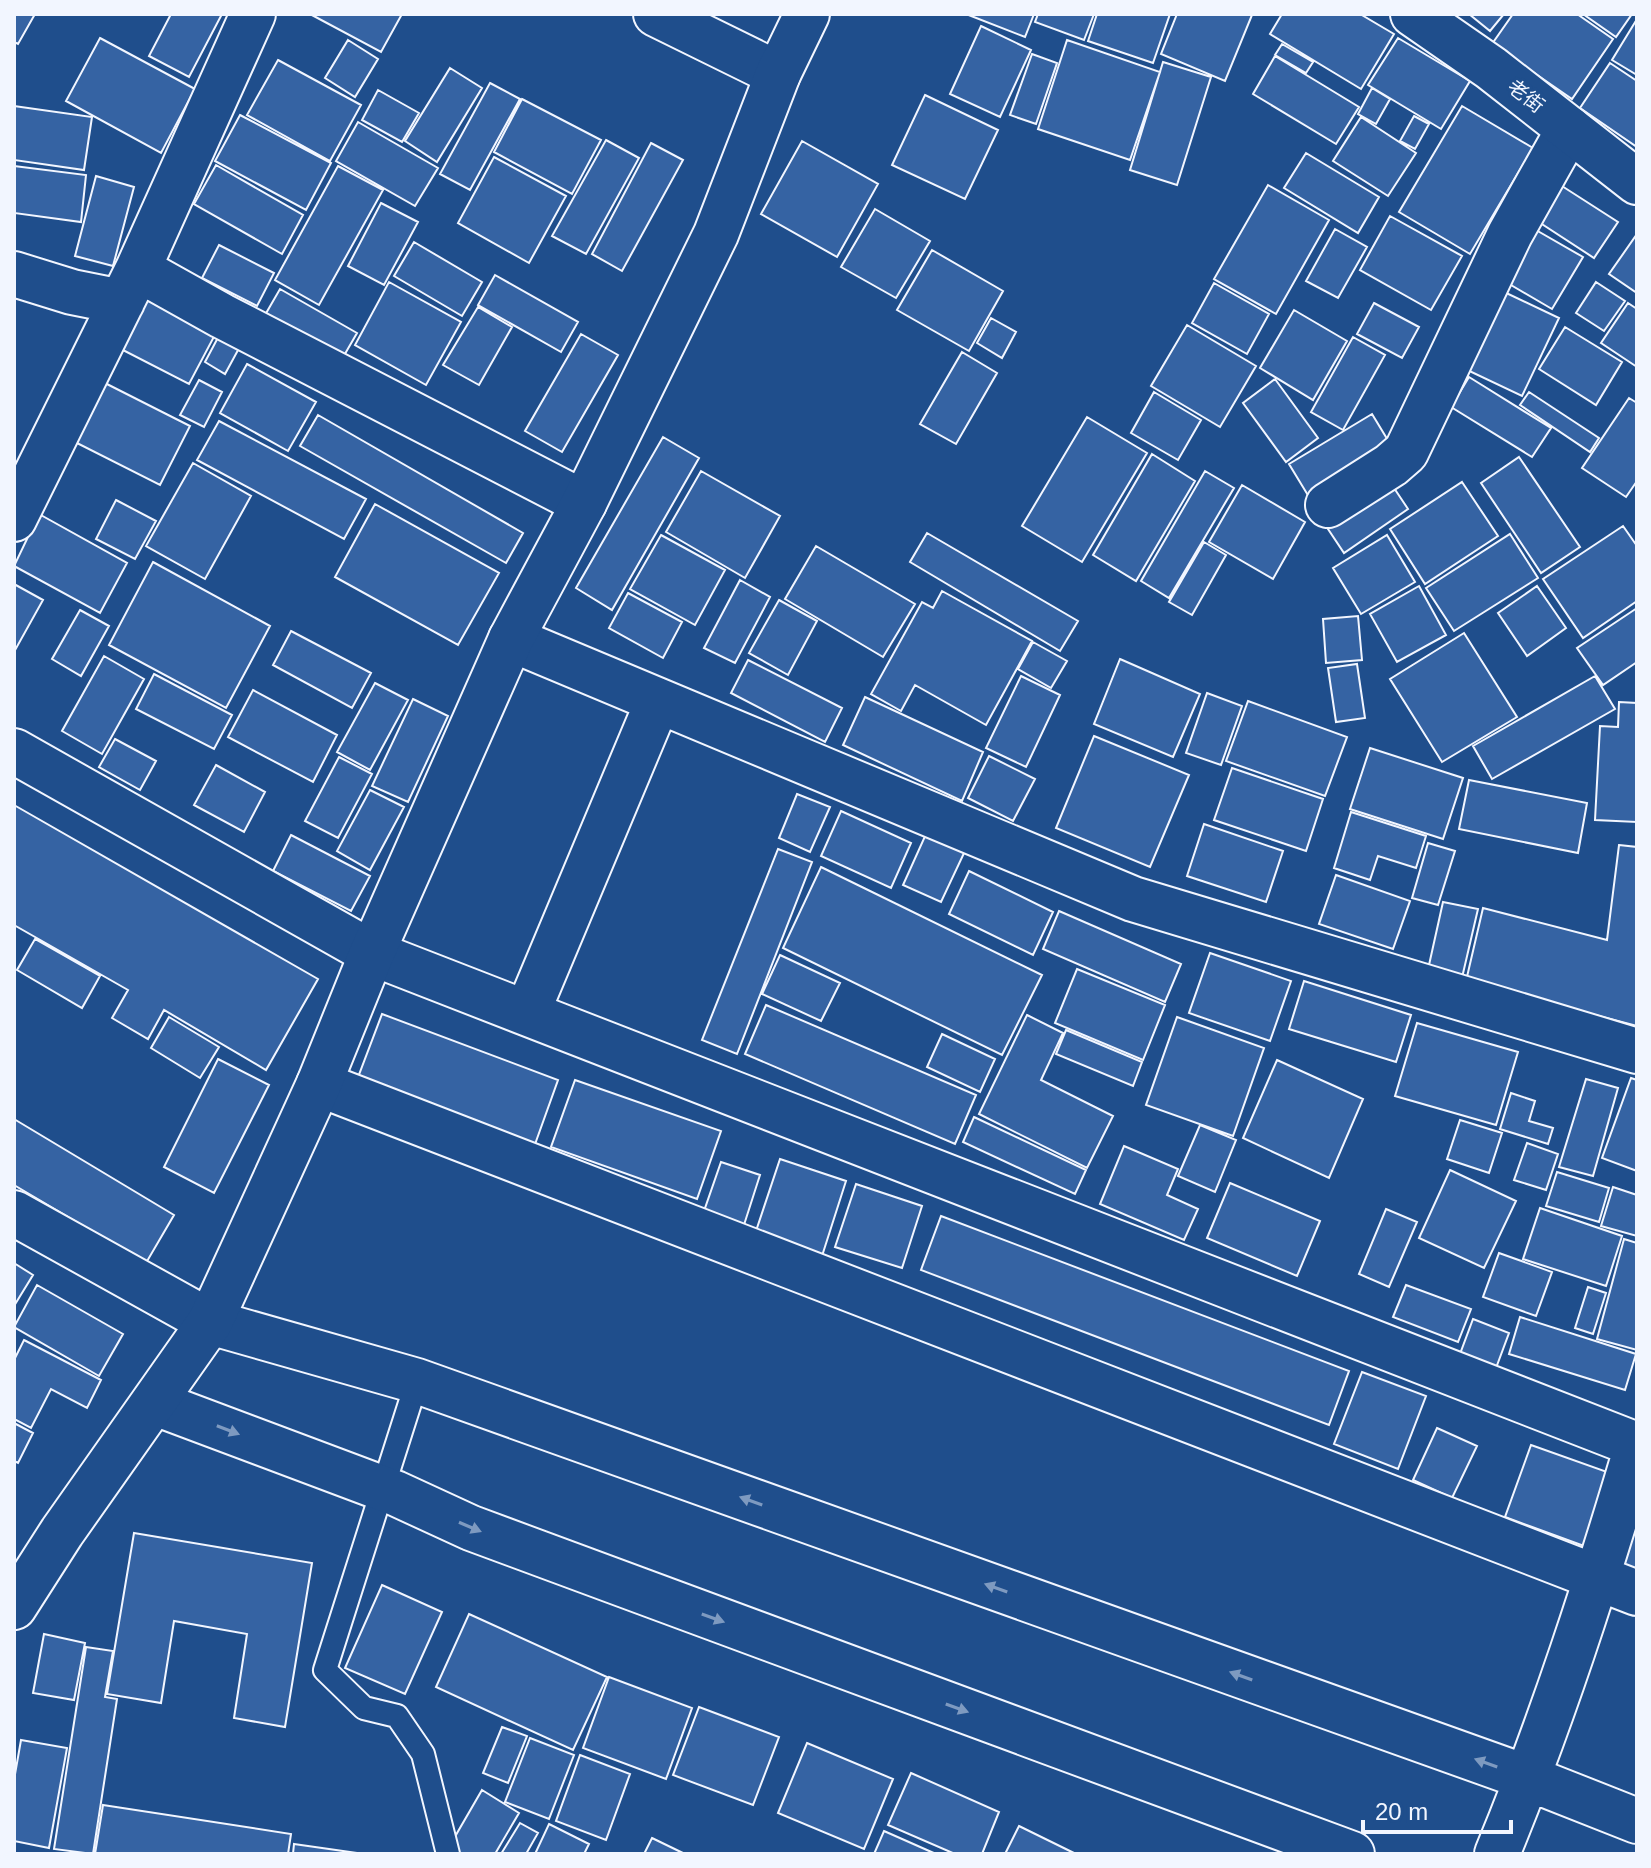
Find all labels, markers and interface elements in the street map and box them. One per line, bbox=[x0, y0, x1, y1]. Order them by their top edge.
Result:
street label: 老街 bbox=[1503, 75, 1549, 117]
one-way arrow bbox=[217, 1424, 241, 1437]
one-way arrow bbox=[739, 1494, 763, 1506]
one-way arrow bbox=[458, 1520, 482, 1533]
one-way arrow bbox=[984, 1581, 1008, 1594]
one-way arrow bbox=[701, 1612, 725, 1624]
one-way arrow bbox=[1229, 1669, 1253, 1681]
one-way arrow bbox=[945, 1702, 969, 1715]
one-way arrow bbox=[1474, 1756, 1498, 1769]
scale bar bbox=[1363, 1784, 1511, 1834]
text: 20 m bbox=[1375, 1798, 1428, 1825]

